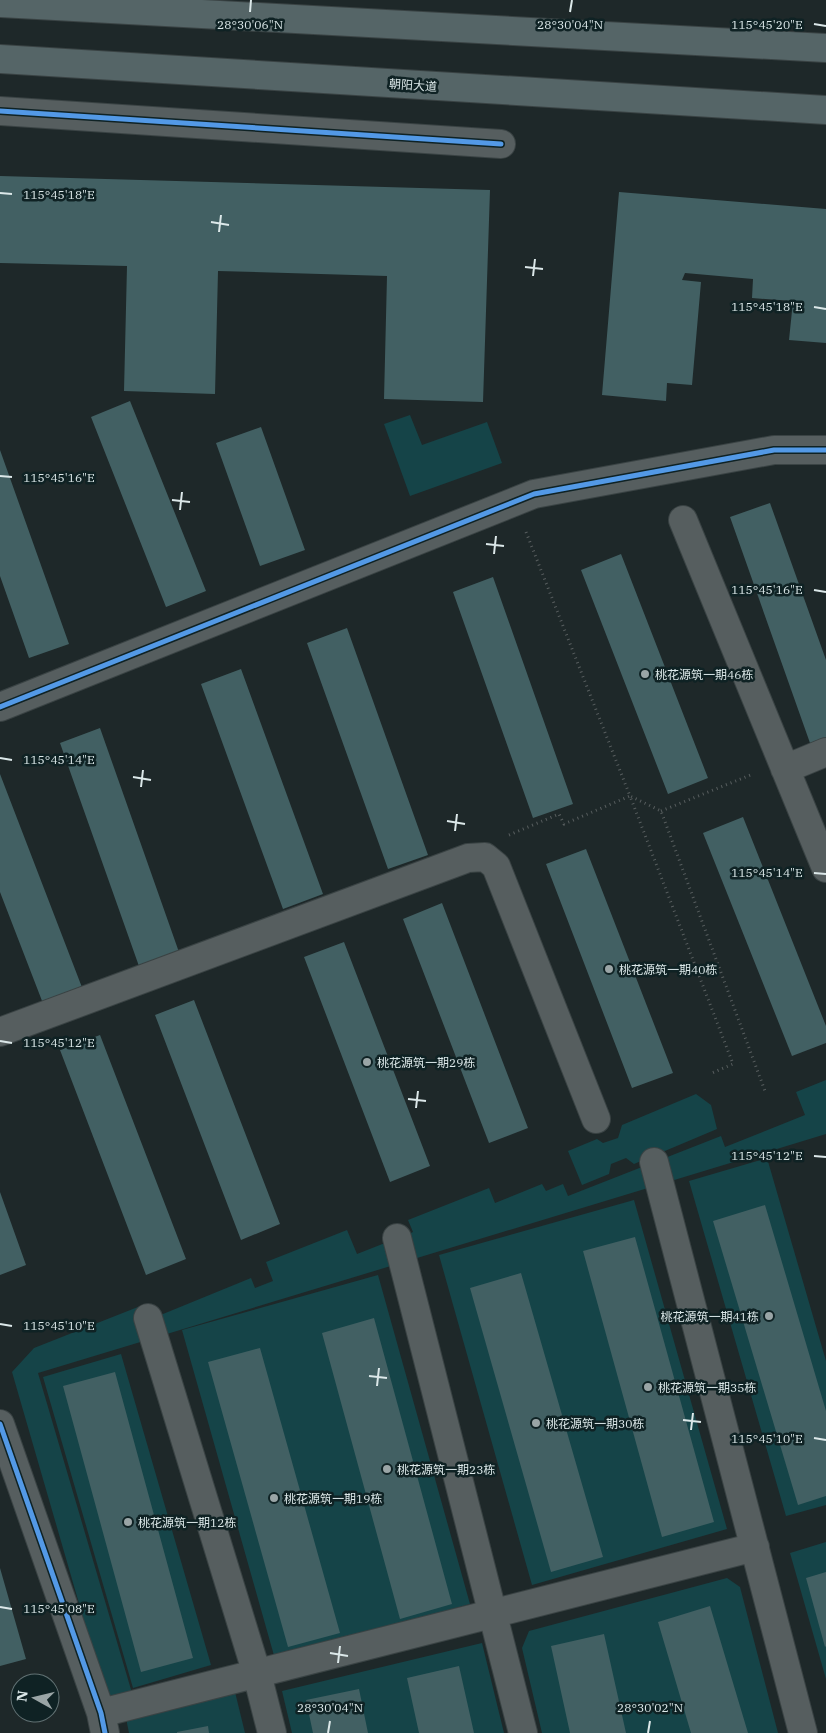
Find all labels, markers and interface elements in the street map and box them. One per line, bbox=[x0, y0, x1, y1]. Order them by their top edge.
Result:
text: 28°30'06"N bbox=[217, 17, 283, 32]
text: 28°30'04"N bbox=[537, 17, 603, 32]
text: 115°45'20"E bbox=[731, 17, 803, 32]
street label: 朝阳大道 bbox=[389, 76, 437, 94]
text: 115°45'18"E bbox=[23, 187, 95, 202]
text: 115°45'18"E bbox=[731, 299, 803, 314]
text: 115°45'16"E bbox=[23, 470, 95, 485]
text: 115°45'16"E bbox=[731, 582, 803, 597]
place label: 桃花源筑一期46栋 bbox=[655, 667, 753, 682]
marker: 桃花源筑一期46栋 bbox=[639, 668, 651, 680]
text: 115°45'14"E bbox=[23, 752, 95, 767]
text: 115°45'14"E bbox=[731, 865, 803, 880]
place label: 桃花源筑一期40栋 bbox=[619, 962, 717, 977]
marker: 桃花源筑一期40栋 bbox=[603, 963, 615, 975]
text: 115°45'12"E bbox=[23, 1035, 95, 1050]
place label: 桃花源筑一期29栋 bbox=[377, 1055, 475, 1070]
marker: 桃花源筑一期29栋 bbox=[361, 1056, 373, 1068]
text: 115°45'12"E bbox=[731, 1148, 803, 1163]
place label: 桃花源筑一期41栋 bbox=[661, 1309, 759, 1324]
marker: 桃花源筑一期41栋 bbox=[763, 1310, 775, 1322]
text: 115°45'10"E bbox=[23, 1318, 95, 1333]
place label: 桃花源筑一期35栋 bbox=[658, 1380, 756, 1395]
marker: 桃花源筑一期35栋 bbox=[642, 1381, 654, 1393]
place label: 桃花源筑一期30栋 bbox=[546, 1416, 644, 1431]
marker: 桃花源筑一期30栋 bbox=[530, 1417, 542, 1429]
text: 115°45'10"E bbox=[731, 1431, 803, 1446]
place label: 桃花源筑一期23栋 bbox=[397, 1462, 495, 1477]
marker: 桃花源筑一期23栋 bbox=[381, 1463, 393, 1475]
place label: 桃花源筑一期19栋 bbox=[284, 1491, 382, 1506]
marker: 桃花源筑一期19栋 bbox=[268, 1492, 280, 1504]
place label: 桃花源筑一期12栋 bbox=[138, 1515, 236, 1530]
marker: 桃花源筑一期12栋 bbox=[122, 1516, 134, 1528]
text: 115°45'08"E bbox=[23, 1601, 95, 1616]
north arrow bbox=[10, 1673, 60, 1723]
text: N bbox=[12, 1689, 32, 1703]
text: 28°30'04"N bbox=[297, 1700, 363, 1715]
text: 28°30'02"N bbox=[617, 1700, 683, 1715]

